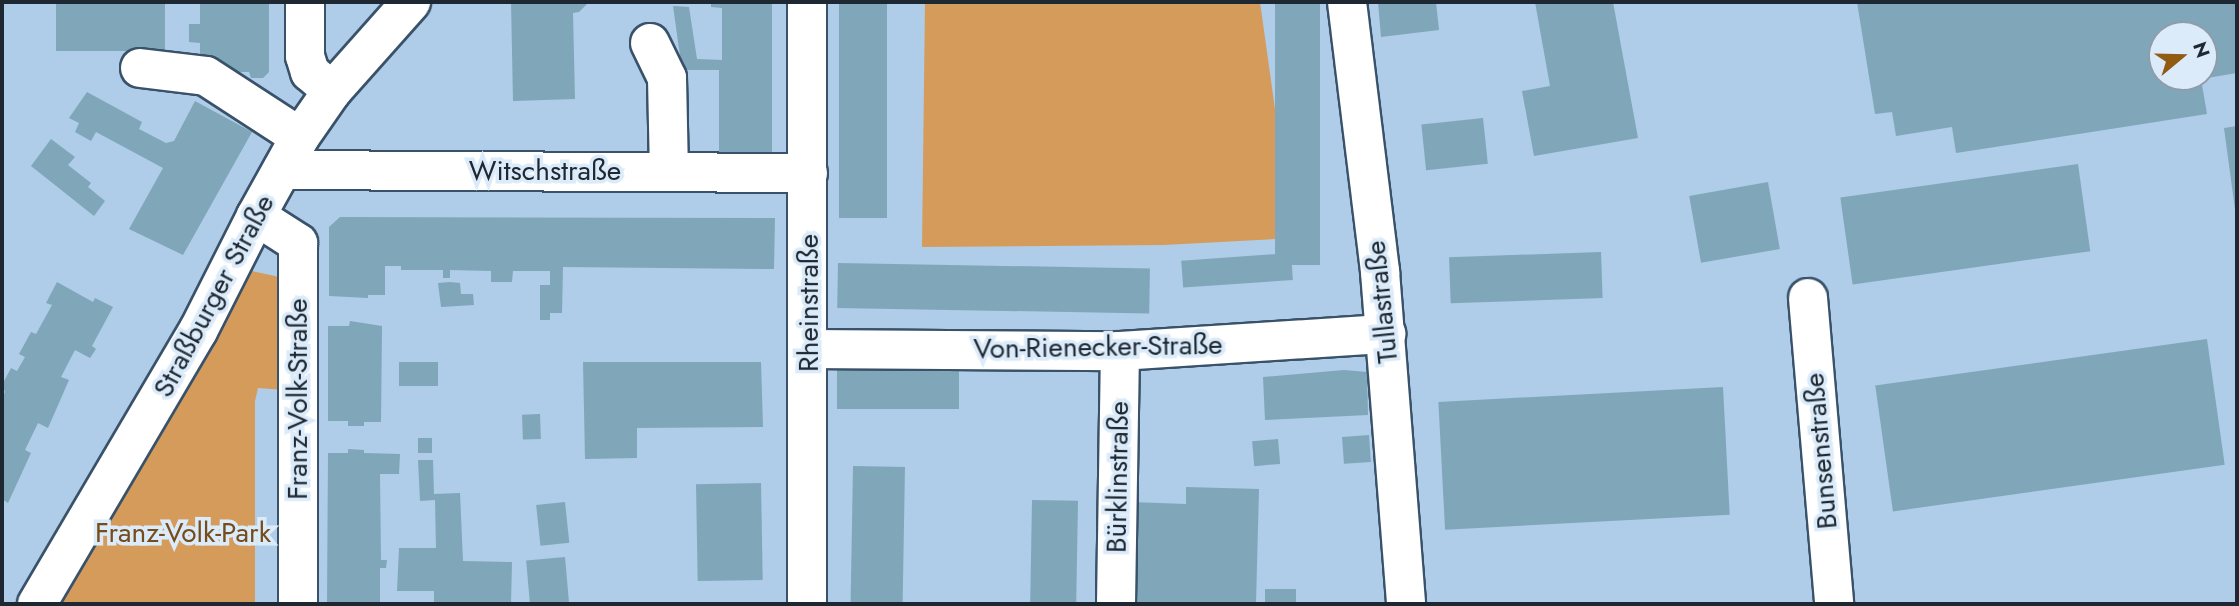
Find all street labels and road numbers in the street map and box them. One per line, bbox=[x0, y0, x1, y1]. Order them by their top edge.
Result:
street label: Witschstraße bbox=[469, 154, 621, 188]
street label: Straßburger Straße bbox=[146, 189, 282, 403]
street label: Rheinstraße bbox=[792, 234, 826, 372]
street label: Tullastraße bbox=[1359, 239, 1405, 365]
street label: Franz-Volk-Straße bbox=[281, 298, 315, 500]
street label: Von-Rienecker-Straße bbox=[973, 328, 1223, 366]
street label: Bunsenstraße bbox=[1797, 371, 1845, 531]
street label: Bürklinstraße bbox=[1100, 401, 1136, 553]

